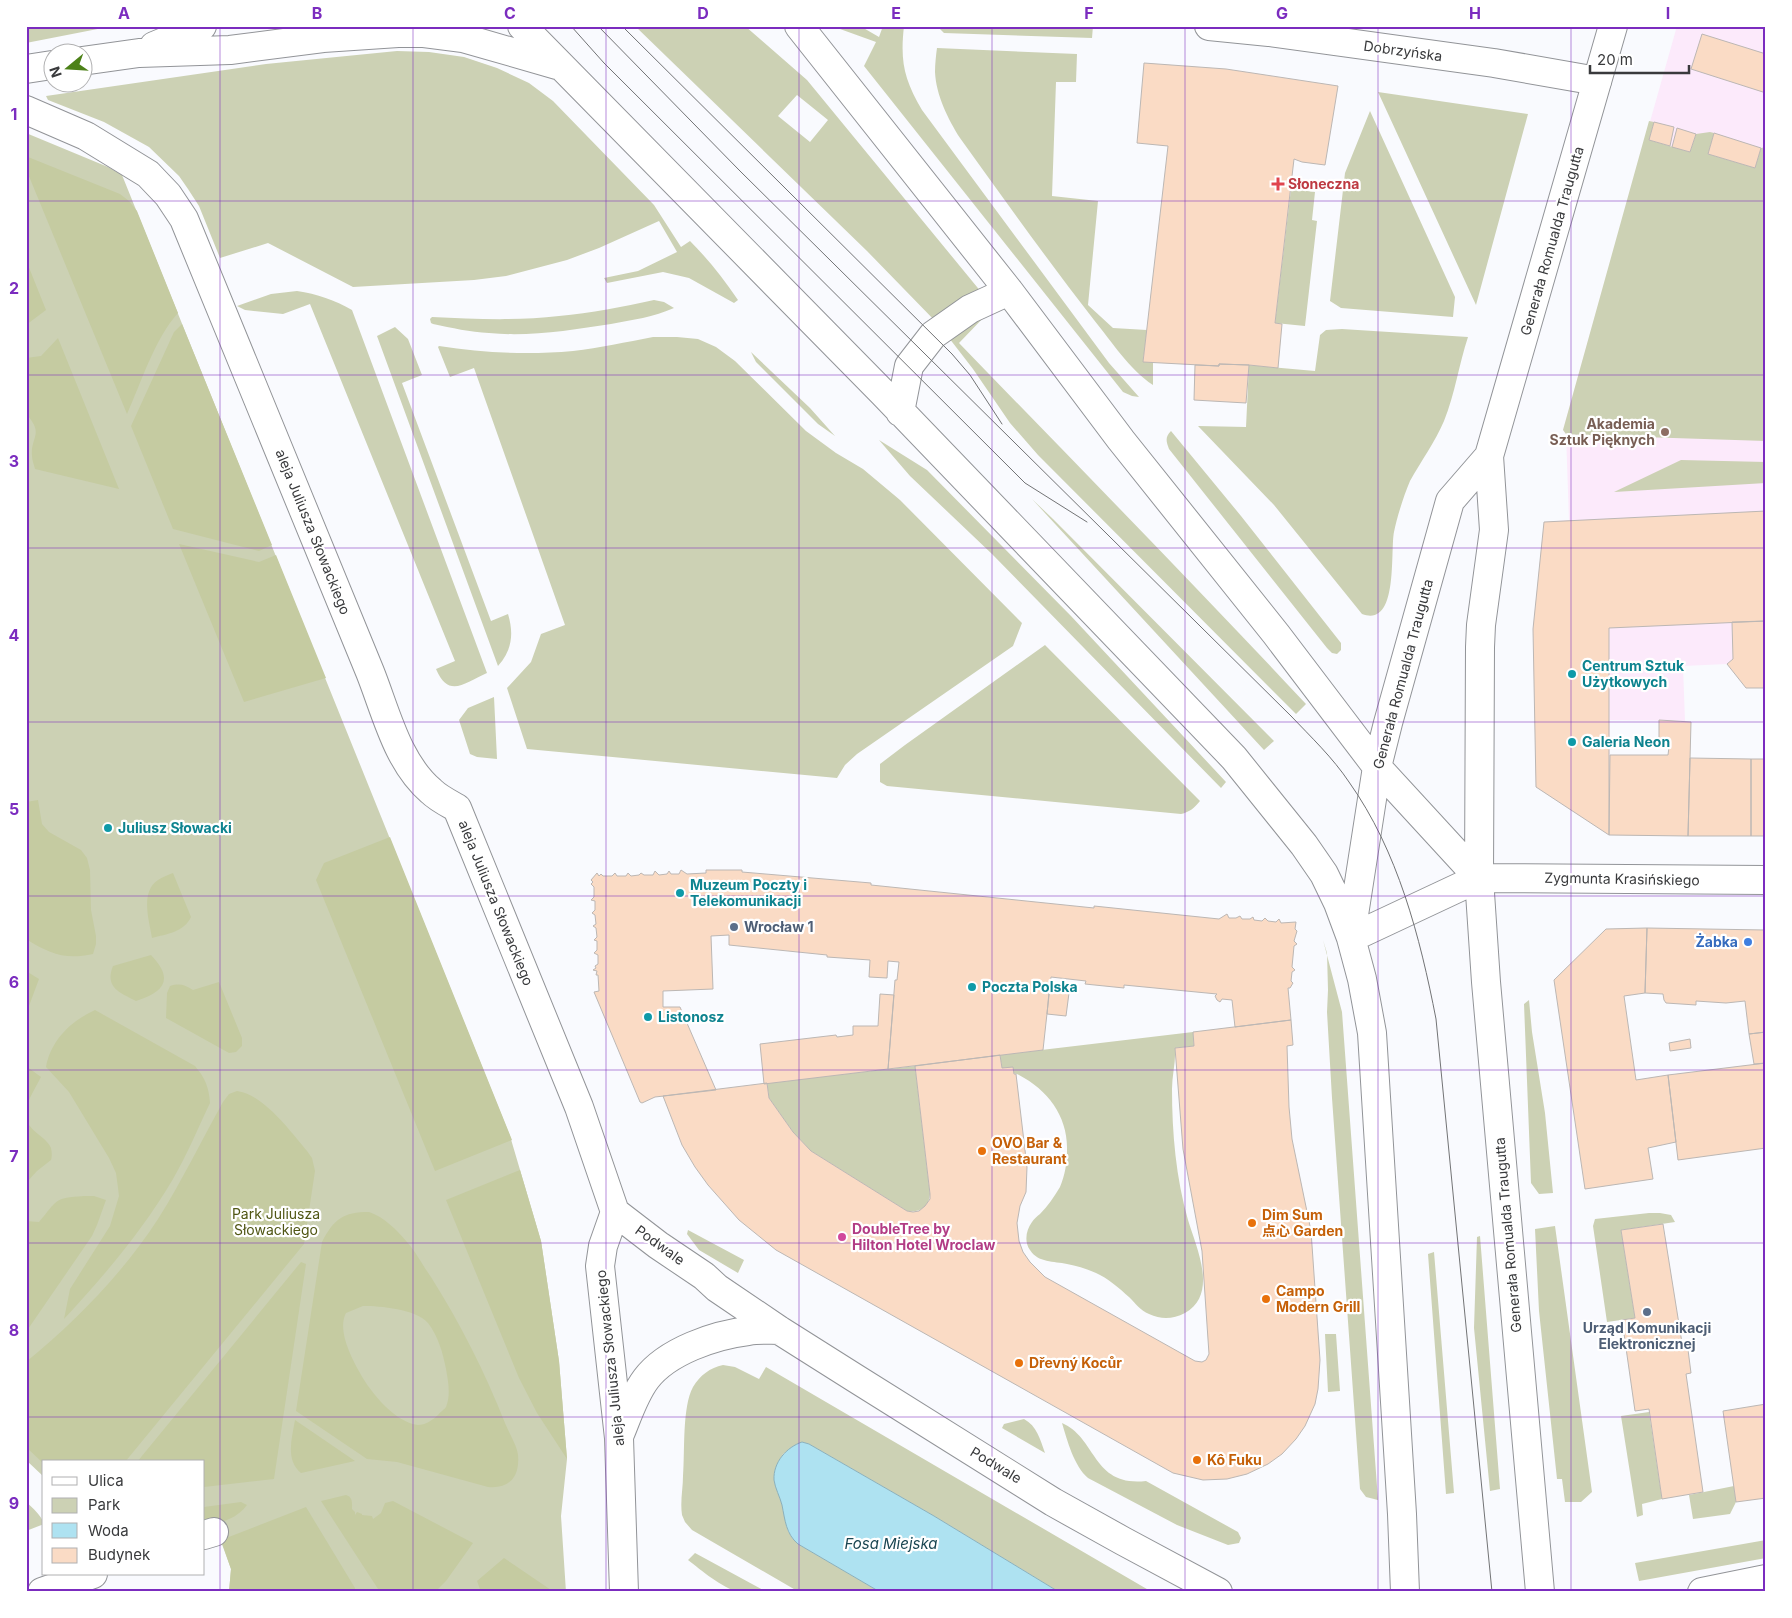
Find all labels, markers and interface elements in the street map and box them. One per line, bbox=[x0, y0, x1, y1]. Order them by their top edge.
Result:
text: A bbox=[118, 3, 130, 23]
text: B bbox=[312, 3, 322, 23]
text: C bbox=[504, 3, 516, 23]
text: D bbox=[697, 3, 709, 23]
text: E bbox=[891, 3, 901, 23]
text: F bbox=[1084, 3, 1094, 23]
text: G bbox=[1276, 3, 1288, 23]
text: H bbox=[1469, 3, 1481, 23]
text: I bbox=[1666, 3, 1670, 23]
street label: Dobrzyńska bbox=[1363, 37, 1443, 64]
north arrow bbox=[42, 42, 92, 92]
scale bar bbox=[1590, 42, 1688, 74]
text: 20 m bbox=[1597, 50, 1633, 69]
text: N bbox=[45, 64, 65, 80]
text: 1 bbox=[11, 104, 17, 124]
street label: Generała Romualda Traugutta bbox=[1516, 144, 1587, 337]
place label: Słoneczna bbox=[1288, 175, 1359, 192]
marker: Słoneczna bbox=[1272, 178, 1284, 190]
text: 2 bbox=[9, 278, 19, 298]
place label: Akademia Sztuk Pięknych bbox=[1550, 415, 1655, 448]
marker: Akademia Sztuk Pięknych bbox=[1659, 426, 1671, 438]
street label: aleja Juliusza Słowackiego bbox=[272, 447, 354, 617]
text: 3 bbox=[9, 451, 19, 471]
street label: Generała Romualda Traugutta bbox=[1369, 577, 1436, 771]
text: 4 bbox=[9, 625, 20, 645]
place label: Centrum Sztuk Użytkowych bbox=[1582, 657, 1685, 690]
marker: Centrum Sztuk Użytkowych bbox=[1566, 668, 1578, 680]
place label: Galeria Neon bbox=[1582, 733, 1670, 750]
marker: Galeria Neon bbox=[1566, 736, 1578, 748]
text: 5 bbox=[9, 799, 19, 819]
street label: aleja Juliusza Słowackiego bbox=[455, 818, 537, 988]
place label: Juliusz Słowacki bbox=[118, 819, 232, 836]
marker: Juliusz Słowacki bbox=[102, 822, 114, 834]
street label: Zygmunta Krasińskiego bbox=[1544, 869, 1700, 888]
place label: Muzeum Poczty i Telekomunikacji bbox=[690, 876, 807, 909]
marker: Muzeum Poczty i Telekomunikacji bbox=[674, 887, 686, 899]
place label: Wrocław 1 bbox=[744, 918, 813, 935]
marker: Wrocław 1 bbox=[728, 921, 740, 933]
place label: Żabka bbox=[1696, 932, 1738, 950]
marker: Żabka bbox=[1742, 936, 1754, 948]
text: 6 bbox=[9, 972, 19, 992]
place label: Poczta Polska bbox=[982, 978, 1078, 995]
marker: Poczta Polska bbox=[966, 981, 978, 993]
place label: Listonosz bbox=[658, 1008, 724, 1025]
marker: Listonosz bbox=[642, 1011, 654, 1023]
place label: OVO Bar & Restaurant bbox=[992, 1134, 1067, 1167]
street label: Generała Romualda Traugutta bbox=[1490, 1137, 1525, 1333]
marker: OVO Bar & Restaurant bbox=[976, 1145, 988, 1157]
text: 7 bbox=[9, 1146, 19, 1166]
park label: Park Juliusza Słowackiego bbox=[232, 1205, 320, 1238]
place label: Dim Sum 点心 Garden bbox=[1262, 1206, 1343, 1239]
marker: Dim Sum 点心 Garden bbox=[1246, 1217, 1258, 1229]
place label: DoubleTree by Hilton Hotel Wroclaw bbox=[852, 1220, 996, 1253]
street label: Podwale bbox=[632, 1221, 688, 1268]
marker: DoubleTree by Hilton Hotel Wroclaw bbox=[836, 1231, 848, 1243]
street label: aleja Juliusza Słowackiego bbox=[592, 1269, 627, 1447]
place label: Campo Modern Grill bbox=[1276, 1282, 1360, 1315]
marker: Campo Modern Grill bbox=[1260, 1293, 1272, 1305]
marker: Urząd Komunikacji Elektronicznej bbox=[1641, 1306, 1653, 1318]
place label: Urząd Komunikacji Elektronicznej bbox=[1583, 1319, 1711, 1352]
text: 8 bbox=[9, 1320, 19, 1340]
place label: Dřevný Kocůr bbox=[1029, 1354, 1122, 1371]
marker: Dřevný Kocůr bbox=[1013, 1357, 1025, 1369]
street label: Podwale bbox=[968, 1443, 1025, 1486]
place label: Kô Fuku bbox=[1207, 1451, 1262, 1468]
marker: Kô Fuku bbox=[1191, 1454, 1203, 1466]
legend bbox=[42, 1460, 205, 1576]
text: Ulica bbox=[88, 1471, 124, 1490]
text: 9 bbox=[9, 1493, 19, 1513]
text: Park bbox=[88, 1495, 121, 1514]
text: Woda bbox=[88, 1521, 129, 1540]
water label: Fosa Miejska bbox=[844, 1534, 938, 1553]
text: Budynek bbox=[88, 1545, 151, 1564]

